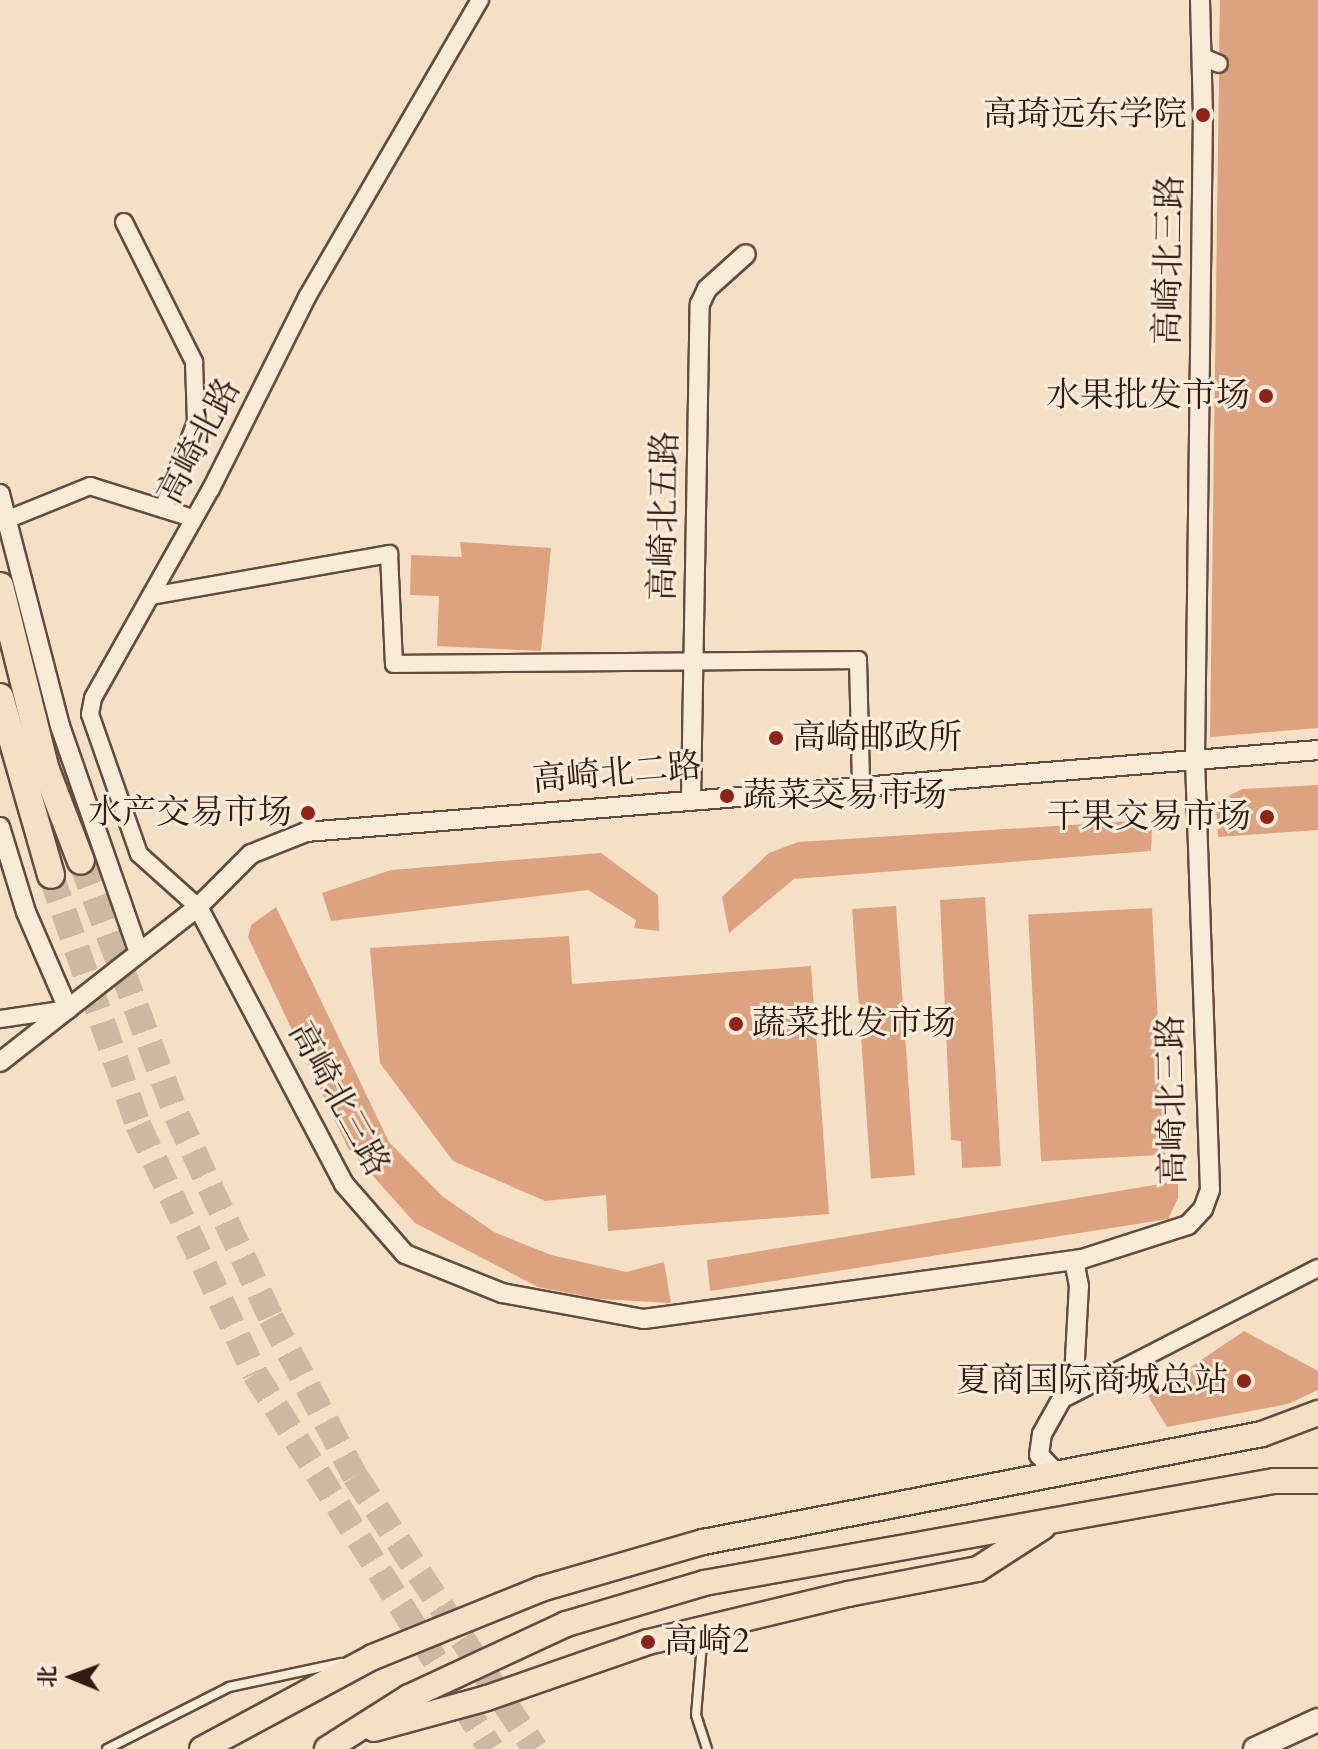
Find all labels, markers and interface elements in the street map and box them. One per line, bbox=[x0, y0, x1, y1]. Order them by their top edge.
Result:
place label: 高琦远东学院 bbox=[983, 95, 1187, 135]
marker: 高琦远东学院 bbox=[1194, 106, 1212, 124]
street label: 高崎北三路 bbox=[1147, 175, 1191, 345]
street label: 高崎北路 bbox=[149, 371, 249, 511]
place label: 水果批发市场 bbox=[1046, 376, 1250, 416]
marker: 水果批发市场 bbox=[1257, 387, 1275, 405]
street label: 高崎北五路 bbox=[642, 431, 686, 601]
place label: 高崎邮政所 bbox=[792, 718, 962, 758]
marker: 高崎邮政所 bbox=[767, 729, 785, 747]
street label: 高崎北二路 bbox=[531, 745, 703, 801]
place label: 蔬菜交易市场 bbox=[743, 776, 947, 816]
marker: 蔬菜交易市场 bbox=[718, 787, 736, 805]
place label: 水产交易市场 bbox=[88, 793, 292, 833]
place label: 干果交易市场 bbox=[1047, 797, 1251, 837]
marker: 水产交易市场 bbox=[299, 804, 317, 822]
marker: 干果交易市场 bbox=[1258, 808, 1276, 826]
place label: 蔬菜批发市场 bbox=[752, 1004, 956, 1044]
street label: 高崎北三路 bbox=[280, 1015, 398, 1183]
marker: 蔬菜批发市场 bbox=[727, 1015, 745, 1033]
street label: 高崎北三路 bbox=[1150, 1015, 1194, 1185]
place label: 夏商国际商城总站 bbox=[956, 1361, 1228, 1401]
marker: 夏商国际商城总站 bbox=[1235, 1372, 1253, 1390]
place label: 高崎2 bbox=[664, 1622, 749, 1662]
marker: 高崎2 bbox=[639, 1633, 657, 1651]
north arrow bbox=[32, 1637, 112, 1717]
text: 北 bbox=[33, 1665, 63, 1688]

